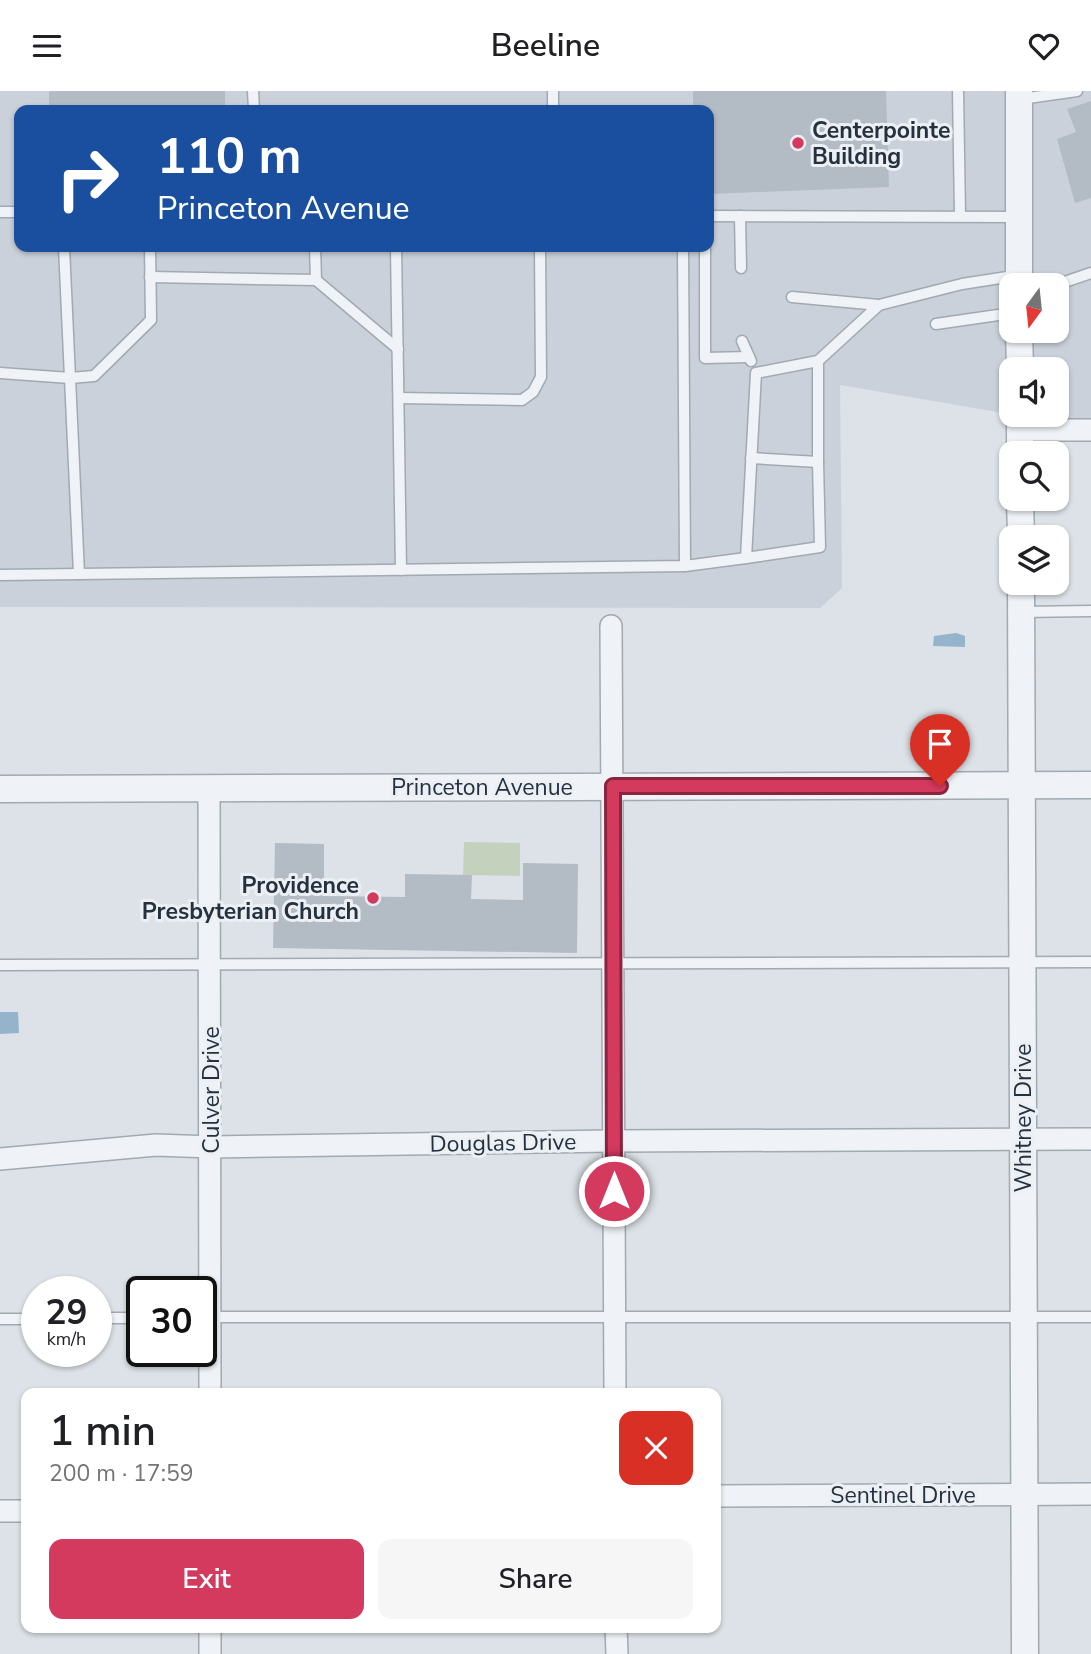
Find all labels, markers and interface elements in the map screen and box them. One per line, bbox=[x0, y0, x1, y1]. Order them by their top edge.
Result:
text: Beeline bbox=[491, 24, 600, 67]
icon: menu bbox=[28, 27, 66, 65]
icon: heart bbox=[1025, 27, 1063, 65]
place label: Centerpointe Building bbox=[812, 115, 950, 172]
text: 110 m bbox=[157, 123, 301, 190]
icon: right bbox=[42, 133, 133, 224]
marker: Centerpointe Building bbox=[790, 135, 806, 151]
text: Princeton Avenue bbox=[157, 187, 410, 230]
north arrow bbox=[999, 273, 1069, 343]
map controls bbox=[999, 273, 1069, 595]
button: sound bbox=[999, 357, 1069, 427]
button: search bbox=[999, 441, 1069, 511]
button: layers bbox=[999, 525, 1069, 595]
pin bbox=[910, 714, 970, 786]
icon: arrive bbox=[921, 725, 959, 763]
street label: Princeton Avenue bbox=[391, 772, 573, 803]
place label: Providence Presbyterian Church bbox=[142, 870, 359, 927]
marker: Providence Presbyterian Church bbox=[365, 890, 381, 906]
street label: Culver Drive bbox=[196, 1026, 227, 1154]
street label: Whitney Drive bbox=[1008, 1043, 1039, 1193]
street label: Douglas Drive bbox=[429, 1126, 577, 1160]
position arrow bbox=[577, 1154, 651, 1228]
speed limit sign: 30 bbox=[126, 1276, 217, 1367]
text: 29 bbox=[45, 1289, 88, 1336]
text: km/h bbox=[47, 1327, 86, 1351]
text: 1 min bbox=[49, 1403, 156, 1460]
button: close bbox=[619, 1411, 693, 1485]
text: 200 m · 17:59 bbox=[49, 1458, 194, 1489]
street label: Sentinel Drive bbox=[830, 1480, 976, 1511]
button: Exit bbox=[49, 1539, 364, 1619]
button: Share bbox=[378, 1539, 693, 1619]

